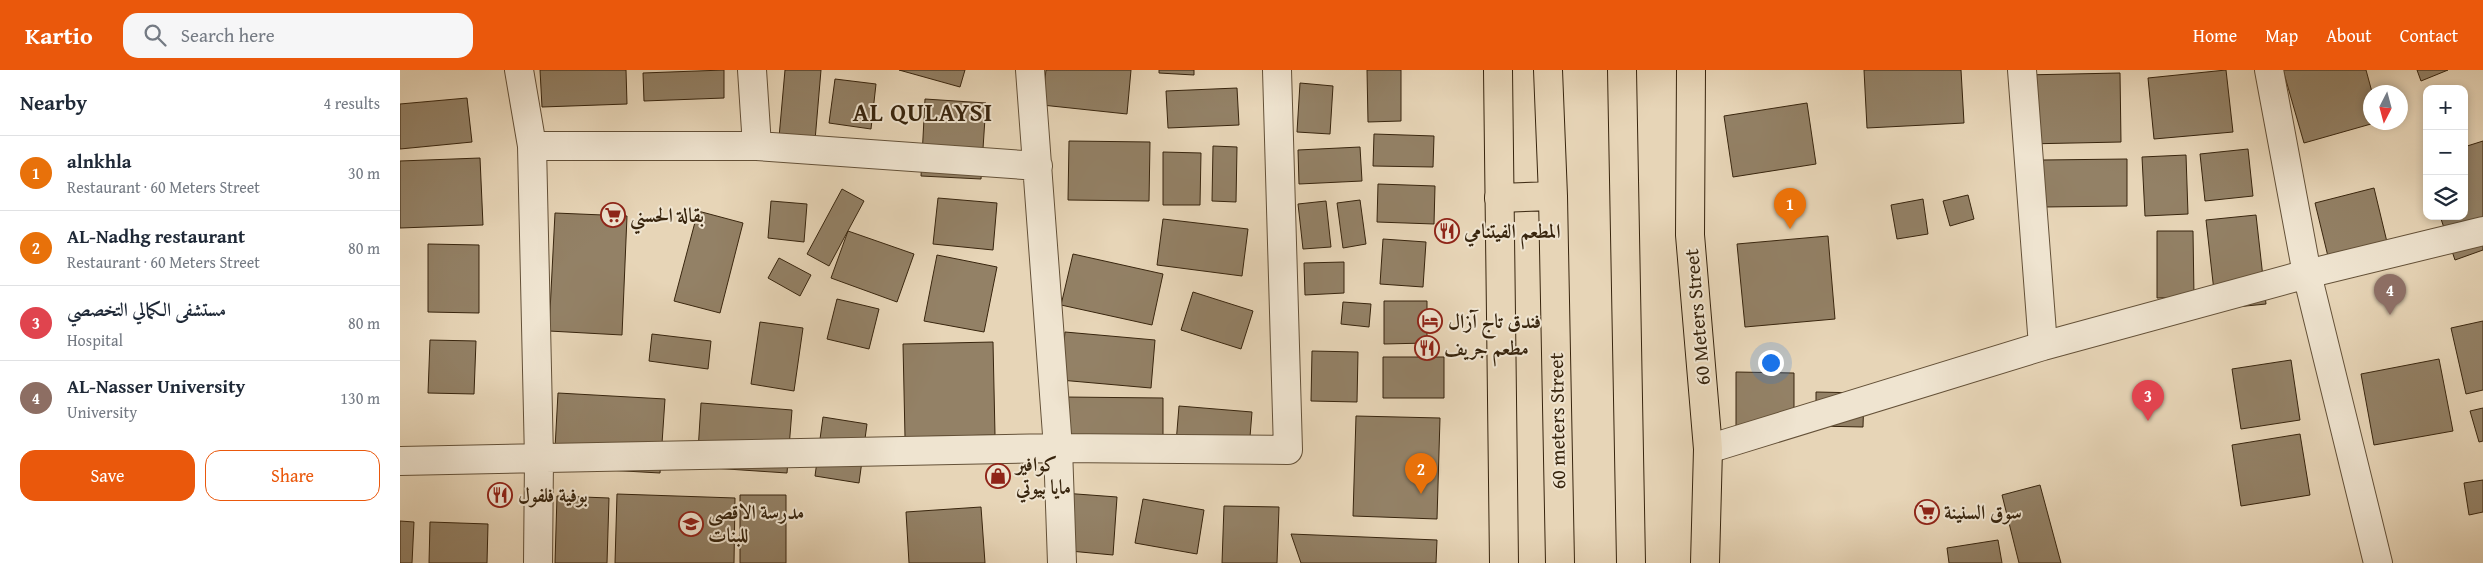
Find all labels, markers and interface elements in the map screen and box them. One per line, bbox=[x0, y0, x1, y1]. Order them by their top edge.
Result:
search box bbox=[123, 13, 473, 58]
text: Kartio bbox=[25, 18, 93, 53]
icon: search bbox=[141, 21, 169, 49]
text: Search here bbox=[181, 21, 275, 49]
text: Home bbox=[2193, 22, 2237, 49]
text: Map bbox=[2265, 22, 2298, 49]
text: About bbox=[2326, 22, 2372, 49]
text: Contact bbox=[2400, 22, 2458, 49]
north arrow bbox=[2363, 85, 2408, 130]
map controls bbox=[2423, 85, 2468, 220]
button: + bbox=[2423, 85, 2468, 130]
text: Nearby bbox=[20, 87, 87, 118]
text: 4 results bbox=[323, 91, 380, 115]
district label: AL QULAYSI bbox=[853, 94, 993, 130]
button: − bbox=[2423, 130, 2468, 175]
text: alnkhla bbox=[67, 147, 132, 175]
text: 1 bbox=[32, 161, 40, 185]
text: 30 m bbox=[348, 161, 380, 185]
text: Restaurant · 60 Meters Street bbox=[67, 175, 260, 199]
button: layers bbox=[2423, 175, 2468, 220]
pin: 1 bbox=[1774, 188, 1806, 229]
place label: بقالة الحسني bbox=[630, 200, 704, 235]
supermarket icon: بقالة الحسني bbox=[600, 202, 626, 228]
place label: المطعم الفيتنامي bbox=[1463, 216, 1560, 250]
restaurant icon: المطعم الفيتنامي bbox=[1434, 218, 1460, 244]
text: AL-Nadhg restaurant bbox=[67, 222, 245, 250]
text: 2 bbox=[32, 236, 40, 260]
text: 80 m bbox=[348, 236, 380, 260]
street label: 60 Meters Street bbox=[1676, 248, 1717, 387]
text: Restaurant · 60 Meters Street bbox=[67, 250, 260, 274]
pin: 4 bbox=[2374, 274, 2406, 315]
text: مستشفى الكمالي التخصصي bbox=[67, 295, 226, 323]
place label: فندق تاج آزال bbox=[1448, 306, 1541, 340]
hotel icon: فندق تاج آزال bbox=[1417, 308, 1443, 334]
text: 3 bbox=[32, 311, 40, 335]
text: 80 m bbox=[348, 311, 380, 335]
text: Hospital bbox=[67, 328, 123, 352]
place label: مطعم جريف bbox=[1444, 333, 1529, 367]
restaurant icon: مطعم جريف bbox=[1414, 335, 1440, 361]
your location bbox=[1758, 350, 1784, 376]
street label: 60 meters Street bbox=[1541, 352, 1572, 490]
text: AL-Nasser University bbox=[67, 372, 245, 400]
pin: 3 bbox=[2132, 380, 2164, 421]
text: 4 bbox=[32, 386, 40, 410]
text: 130 m bbox=[340, 386, 380, 410]
text: University bbox=[67, 400, 137, 424]
place label: كوافير مايا بيوتي bbox=[1014, 449, 1071, 503]
button: Save bbox=[20, 450, 195, 501]
button: Share bbox=[205, 450, 380, 501]
pin: 2 bbox=[1405, 453, 1437, 494]
shop icon: كوافير مايا بيوتي bbox=[985, 463, 1011, 489]
place label: بوفية فلفول bbox=[518, 480, 588, 509]
restaurant icon: بوفية فلفول bbox=[487, 482, 513, 508]
place label: مدرسة الاقصى للبنات bbox=[708, 497, 804, 549]
place label: سوق السنينة bbox=[1944, 497, 2022, 526]
supermarket icon: سوق السنينة bbox=[1914, 499, 1940, 525]
school or university icon: مدرسة الاقصى للبنات bbox=[678, 511, 704, 537]

